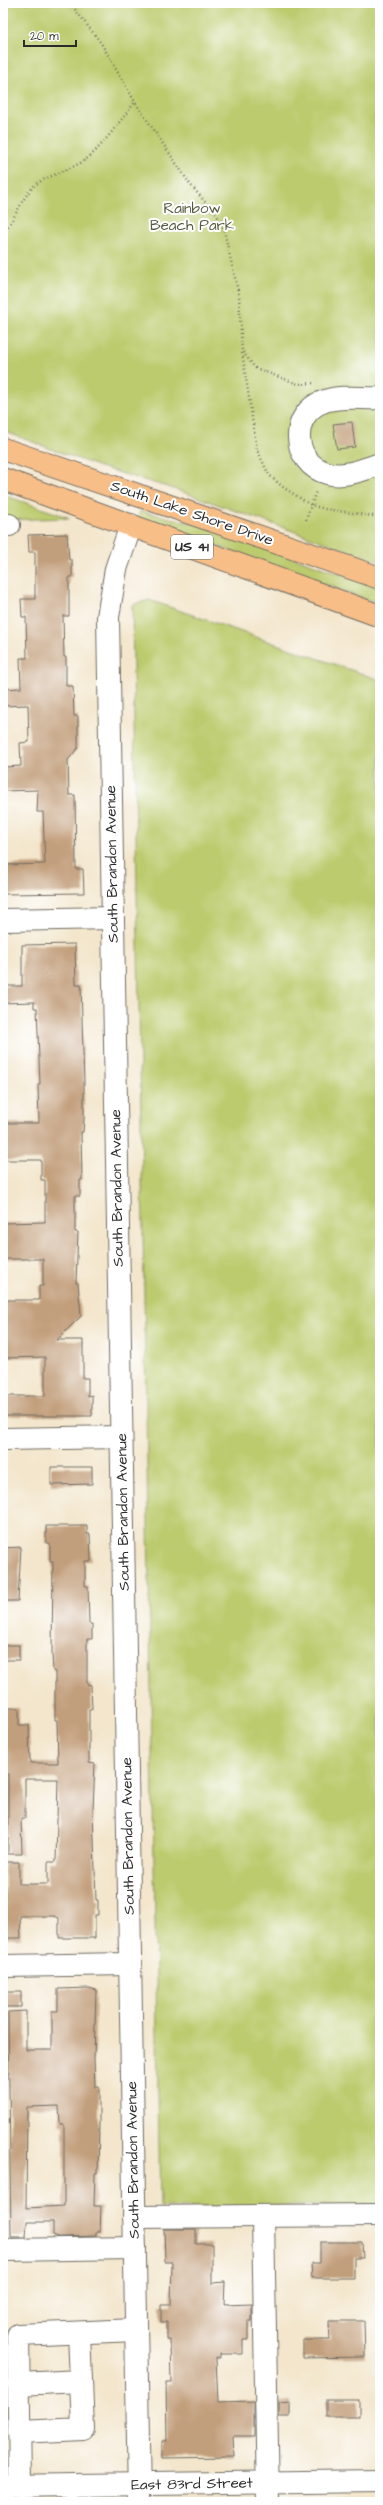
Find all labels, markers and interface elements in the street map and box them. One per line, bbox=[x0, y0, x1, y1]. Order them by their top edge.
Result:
scale bar bbox=[24, 22, 76, 48]
text: 20 m bbox=[30, 28, 59, 45]
park label: Rainbow Beach Park bbox=[150, 198, 234, 236]
street label: South Lake Shore Drive bbox=[108, 475, 276, 551]
road number: US 41 bbox=[171, 535, 213, 559]
street label: South Brandon Avenue bbox=[100, 785, 124, 943]
street label: South Brandon Avenue bbox=[105, 1109, 129, 1267]
street label: South Brandon Avenue bbox=[111, 1433, 135, 1591]
street label: South Brandon Avenue bbox=[116, 1757, 140, 1915]
street label: South Brandon Avenue bbox=[121, 2081, 145, 2239]
street label: East 83rd Street bbox=[131, 2472, 253, 2496]

